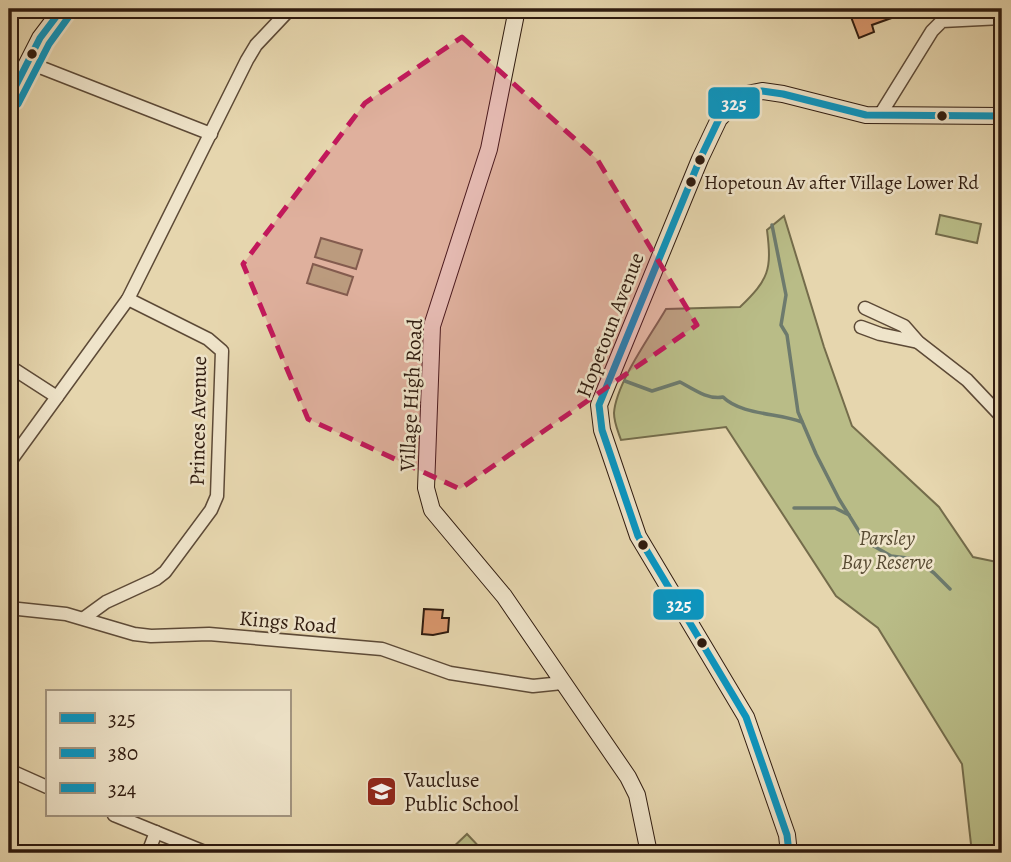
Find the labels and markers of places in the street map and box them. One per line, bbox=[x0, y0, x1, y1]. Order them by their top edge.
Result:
unlabelled marker bbox=[25, 47, 39, 61]
unlabelled marker bbox=[935, 109, 949, 123]
unlabelled marker bbox=[693, 153, 707, 167]
place label: Hopetoun Av after Village Lower Rd bbox=[704, 170, 979, 196]
marker: Hopetoun Av after Village Lower Rd bbox=[684, 175, 698, 189]
unlabelled marker bbox=[636, 538, 650, 552]
unlabelled marker bbox=[695, 636, 709, 650]
place label: Vaucluse Public School bbox=[403, 766, 519, 818]
school or university icon: Vaucluse Public School bbox=[364, 775, 398, 809]

